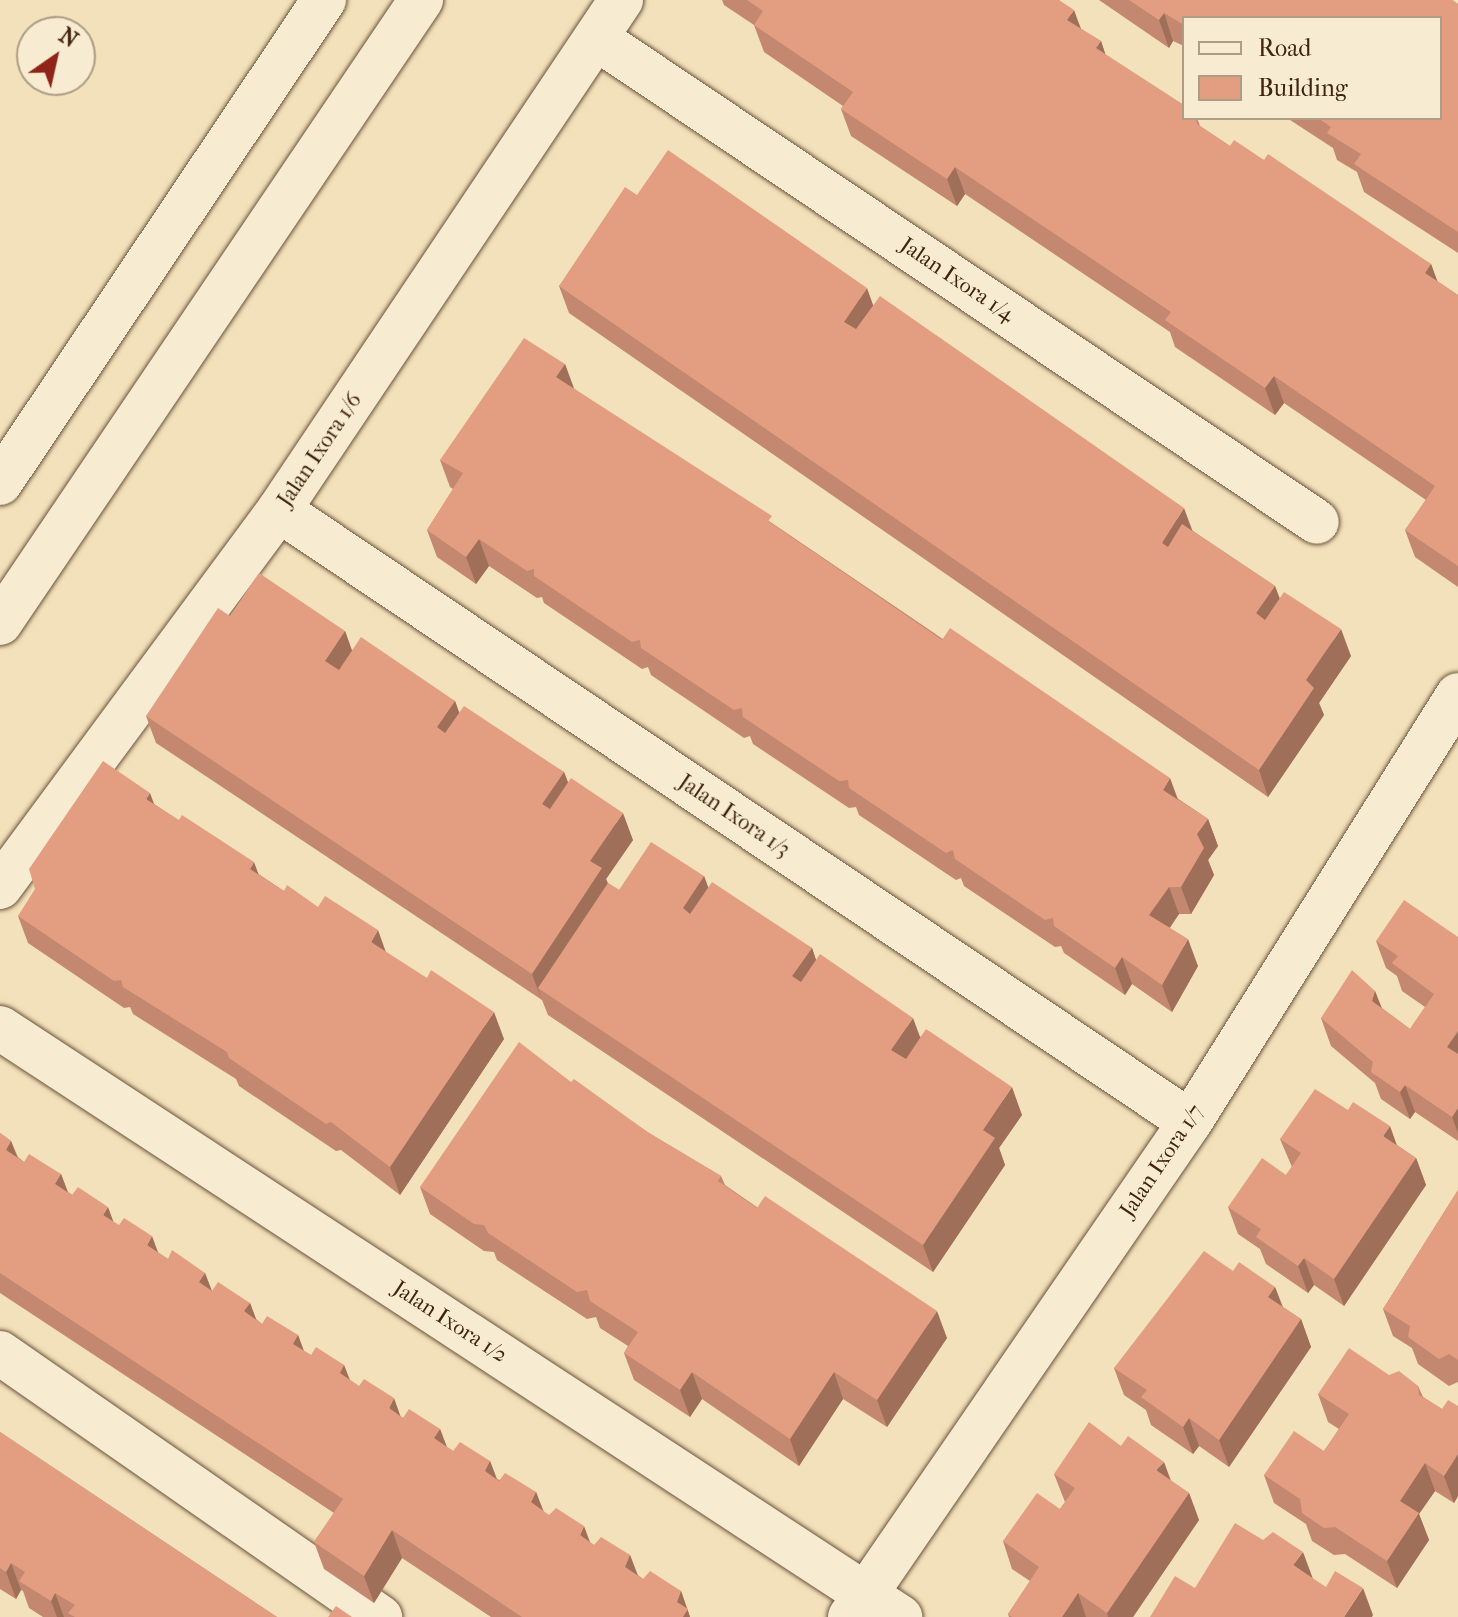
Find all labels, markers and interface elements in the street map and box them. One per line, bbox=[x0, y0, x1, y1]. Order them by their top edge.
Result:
north arrow bbox=[16, 16, 96, 96]
legend bbox=[1182, 16, 1442, 120]
text: N bbox=[54, 22, 82, 53]
text: Road bbox=[1258, 34, 1311, 62]
text: Building bbox=[1258, 74, 1348, 102]
street label: Jalan Ixora 1/4 bbox=[895, 232, 1019, 328]
street label: Jalan Ixora 1/6 bbox=[272, 388, 368, 512]
street label: Jalan Ixora 1/3 bbox=[673, 769, 795, 863]
street label: Jalan Ixora 1/7 bbox=[1115, 1100, 1209, 1222]
street label: Jalan Ixora 1/2 bbox=[388, 1275, 512, 1369]

